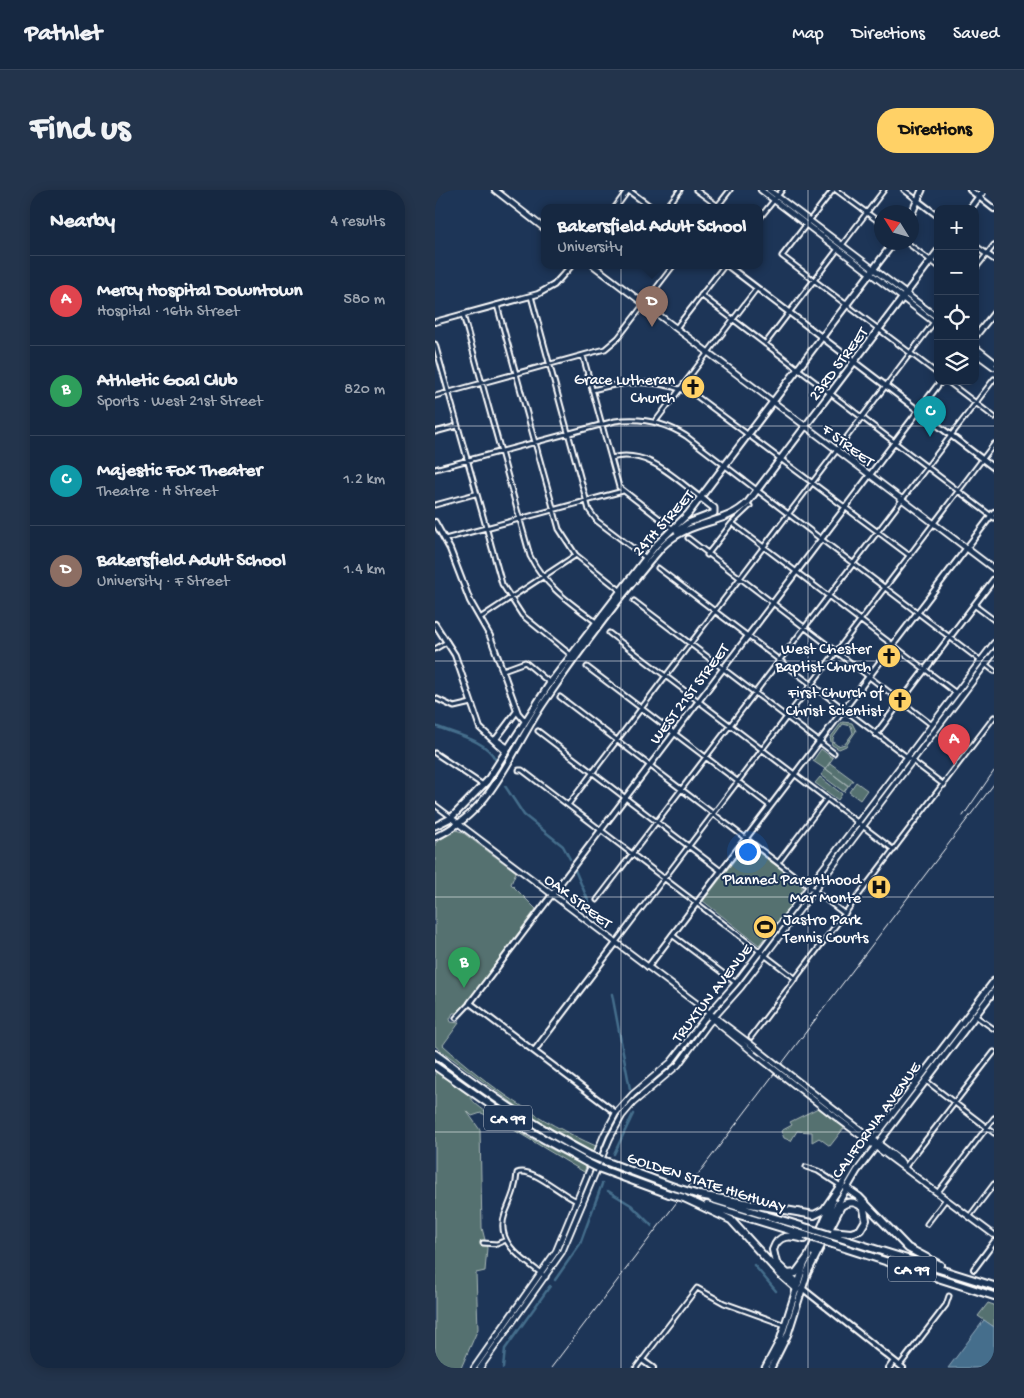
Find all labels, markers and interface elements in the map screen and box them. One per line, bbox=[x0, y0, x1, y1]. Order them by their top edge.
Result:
text: Pathlet bbox=[25, 20, 102, 49]
text: Map bbox=[792, 24, 824, 45]
text: Directions bbox=[852, 24, 925, 45]
text: Saved bbox=[953, 24, 999, 45]
button: Directions bbox=[877, 108, 994, 153]
text: Find us bbox=[30, 110, 130, 151]
popup bbox=[541, 204, 763, 269]
north arrow bbox=[874, 205, 919, 250]
map controls bbox=[934, 205, 979, 385]
button: + bbox=[934, 205, 979, 250]
text: Nearby bbox=[50, 210, 115, 235]
text: 4 results bbox=[330, 213, 385, 232]
text: Bakersfield Adult School bbox=[558, 216, 746, 239]
text: University bbox=[558, 239, 623, 258]
button: − bbox=[934, 250, 979, 295]
text: Mercy Hospital Downtown bbox=[97, 280, 303, 303]
pin: D bbox=[636, 286, 668, 327]
text: A bbox=[61, 291, 71, 310]
text: 580 m bbox=[344, 291, 385, 310]
button: locate bbox=[934, 295, 979, 340]
text: Hospital · 16th Street bbox=[97, 303, 239, 322]
street label: 23RD STREET bbox=[806, 324, 874, 405]
button: layers bbox=[934, 340, 979, 385]
text: Athletic Goal Club bbox=[97, 370, 238, 393]
place label: Grace Lutheran Church bbox=[574, 372, 675, 409]
church icon: Grace Lutheran Church bbox=[680, 374, 706, 400]
text: B bbox=[62, 381, 70, 400]
text: 820 m bbox=[344, 381, 385, 400]
text: Sports · West 21st Street bbox=[97, 393, 263, 412]
pin: C bbox=[914, 396, 946, 437]
street label: F STREET bbox=[816, 421, 877, 473]
text: Majestic Fox Theater bbox=[97, 460, 262, 483]
text: C bbox=[62, 471, 70, 490]
text: 1.2 km bbox=[343, 471, 385, 490]
text: Theatre · H Street bbox=[97, 483, 218, 502]
street label: 24TH STREET bbox=[630, 487, 700, 561]
text: Bakersfield Adult School bbox=[97, 550, 286, 573]
text: D bbox=[61, 561, 71, 580]
text: 1.4 km bbox=[344, 561, 385, 580]
text: University · F Street bbox=[97, 573, 229, 592]
street label: WEST 21ST STREET bbox=[647, 641, 735, 749]
place label: West Chester Baptist Church bbox=[774, 641, 872, 678]
church icon: West Chester Baptist Church bbox=[876, 643, 902, 669]
place label: First Church of Christ Scientist bbox=[786, 685, 884, 722]
church icon: First Church of Christ Scientist bbox=[887, 687, 913, 713]
pin: A bbox=[938, 724, 970, 765]
your location bbox=[735, 839, 761, 865]
street label: OAK STREET bbox=[539, 871, 615, 935]
place label: Planned Parenthood Mar Monte bbox=[722, 872, 863, 909]
hospital icon: Planned Parenthood Mar Monte bbox=[866, 874, 892, 900]
place label: Jastro Park Tennis Courts bbox=[782, 912, 869, 949]
sports icon: Jastro Park Tennis Courts bbox=[752, 914, 778, 940]
street label: TRUXTUN AVENUE bbox=[669, 940, 759, 1048]
pin: B bbox=[448, 947, 480, 988]
street label: CALIFORNIA AVENUE bbox=[829, 1058, 927, 1183]
road number: CA 99 bbox=[484, 1106, 532, 1130]
street label: GOLDEN STATE HIGHWAY bbox=[624, 1150, 788, 1219]
road number: CA 99 bbox=[888, 1256, 936, 1282]

